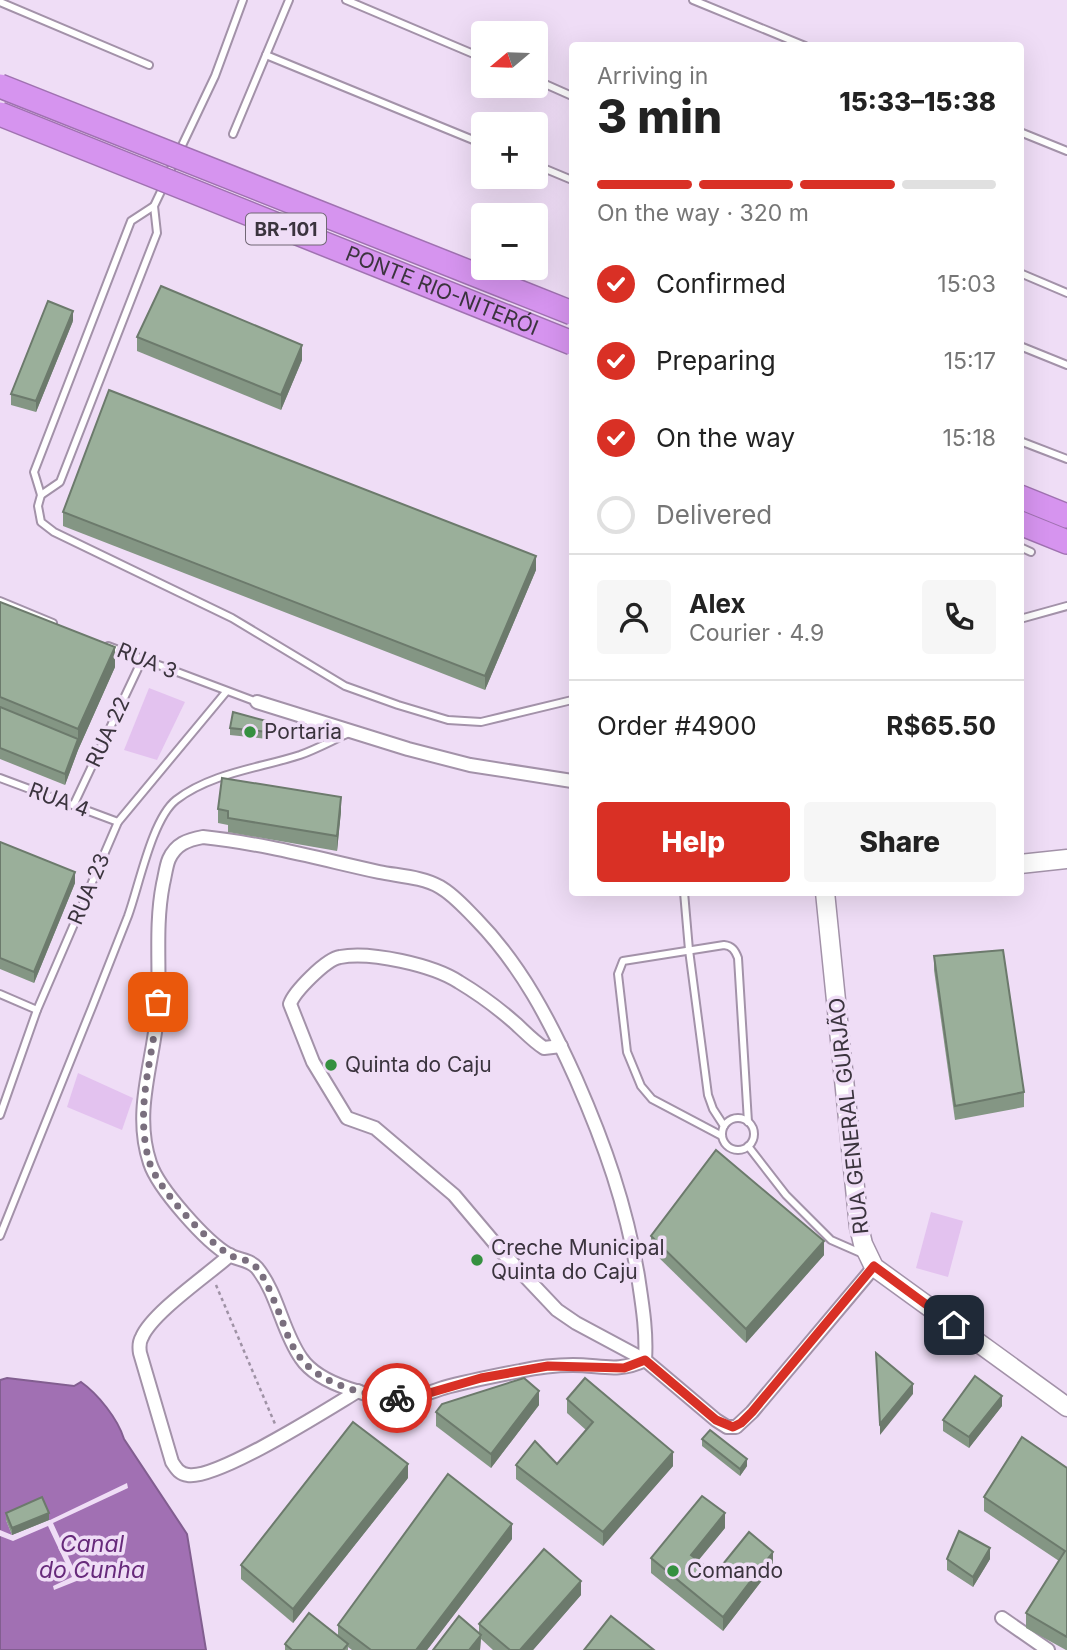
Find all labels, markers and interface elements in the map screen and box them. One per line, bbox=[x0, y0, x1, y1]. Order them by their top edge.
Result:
north arrow bbox=[471, 21, 548, 98]
map controls bbox=[471, 21, 548, 280]
text: Arriving in bbox=[597, 62, 708, 90]
text: 15:33–15:38 bbox=[839, 86, 996, 117]
text: 3 min bbox=[597, 88, 722, 144]
button: + bbox=[471, 112, 548, 189]
text: On the way · 320 m bbox=[597, 199, 809, 227]
button: − bbox=[471, 203, 548, 280]
road number: BR-101 bbox=[246, 214, 326, 244]
street label: PONTE RIO-NITERÓI bbox=[342, 241, 542, 340]
icon: check bbox=[597, 265, 635, 303]
text: Confirmed bbox=[656, 268, 786, 299]
text: 15:03 bbox=[937, 270, 996, 298]
icon: check bbox=[597, 342, 635, 380]
text: Preparing bbox=[656, 345, 776, 376]
text: 15:17 bbox=[944, 347, 996, 375]
icon: check bbox=[597, 419, 635, 457]
text: On the way bbox=[656, 422, 795, 453]
text: 15:18 bbox=[942, 424, 996, 452]
text: Delivered bbox=[656, 499, 772, 530]
button: person bbox=[597, 580, 671, 654]
button: phone bbox=[922, 580, 996, 654]
text: Alex bbox=[689, 588, 746, 619]
text: Courier · 4.9 bbox=[689, 619, 824, 647]
street label: RUA 3 bbox=[114, 637, 181, 684]
street label: RUA 22 bbox=[80, 693, 135, 771]
text: Order #4900 bbox=[597, 710, 757, 741]
text: R$65.50 bbox=[886, 710, 996, 741]
place label: Portaria bbox=[264, 719, 342, 744]
marker: Portaria bbox=[242, 724, 258, 740]
street label: RUA 4 bbox=[25, 777, 93, 822]
button: Help bbox=[597, 802, 790, 882]
button: Share bbox=[804, 802, 996, 882]
street label: RUA 23 bbox=[62, 849, 115, 928]
pin bbox=[128, 972, 188, 1032]
icon: bag bbox=[139, 983, 177, 1021]
street label: RUA GENERAL GURJÃO bbox=[823, 996, 873, 1236]
place label: Quinta do Caju bbox=[345, 1052, 492, 1077]
marker: Quinta do Caju bbox=[323, 1057, 339, 1073]
place label: Creche Municipal Quinta do Caju bbox=[491, 1235, 665, 1284]
marker: Creche Municipal Quinta do Caju bbox=[469, 1252, 485, 1268]
pin bbox=[924, 1295, 984, 1355]
icon: home bbox=[935, 1306, 973, 1344]
courier bbox=[362, 1363, 432, 1433]
icon: bike bbox=[378, 1379, 416, 1417]
water label: Canal do Cunha bbox=[39, 1530, 145, 1584]
place label: Comando bbox=[687, 1558, 783, 1583]
marker: Comando bbox=[665, 1563, 681, 1579]

